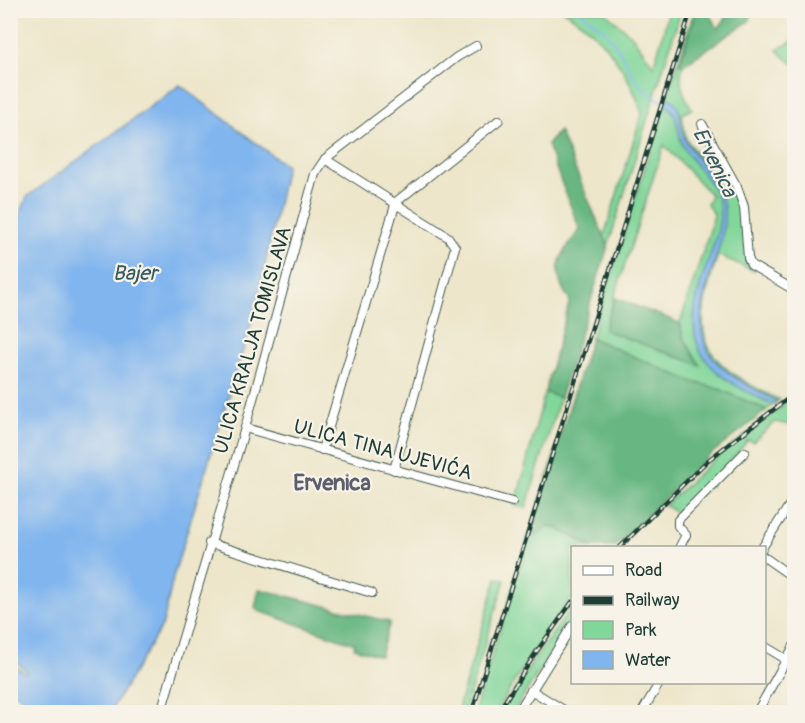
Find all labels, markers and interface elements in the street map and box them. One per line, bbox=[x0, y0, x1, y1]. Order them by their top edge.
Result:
water label: Ervenica bbox=[686, 123, 743, 202]
street label: ULICA KRALJA TOMISLAVA bbox=[208, 224, 297, 457]
water label: Bajer bbox=[113, 260, 160, 287]
street label: ULICA TINA UJEVIĆA bbox=[291, 414, 475, 485]
district label: Ervenica bbox=[293, 469, 371, 497]
legend bbox=[571, 546, 766, 684]
text: Road bbox=[625, 559, 662, 582]
text: Railway bbox=[625, 589, 680, 612]
text: Park bbox=[625, 619, 657, 642]
text: Water bbox=[625, 649, 671, 672]

